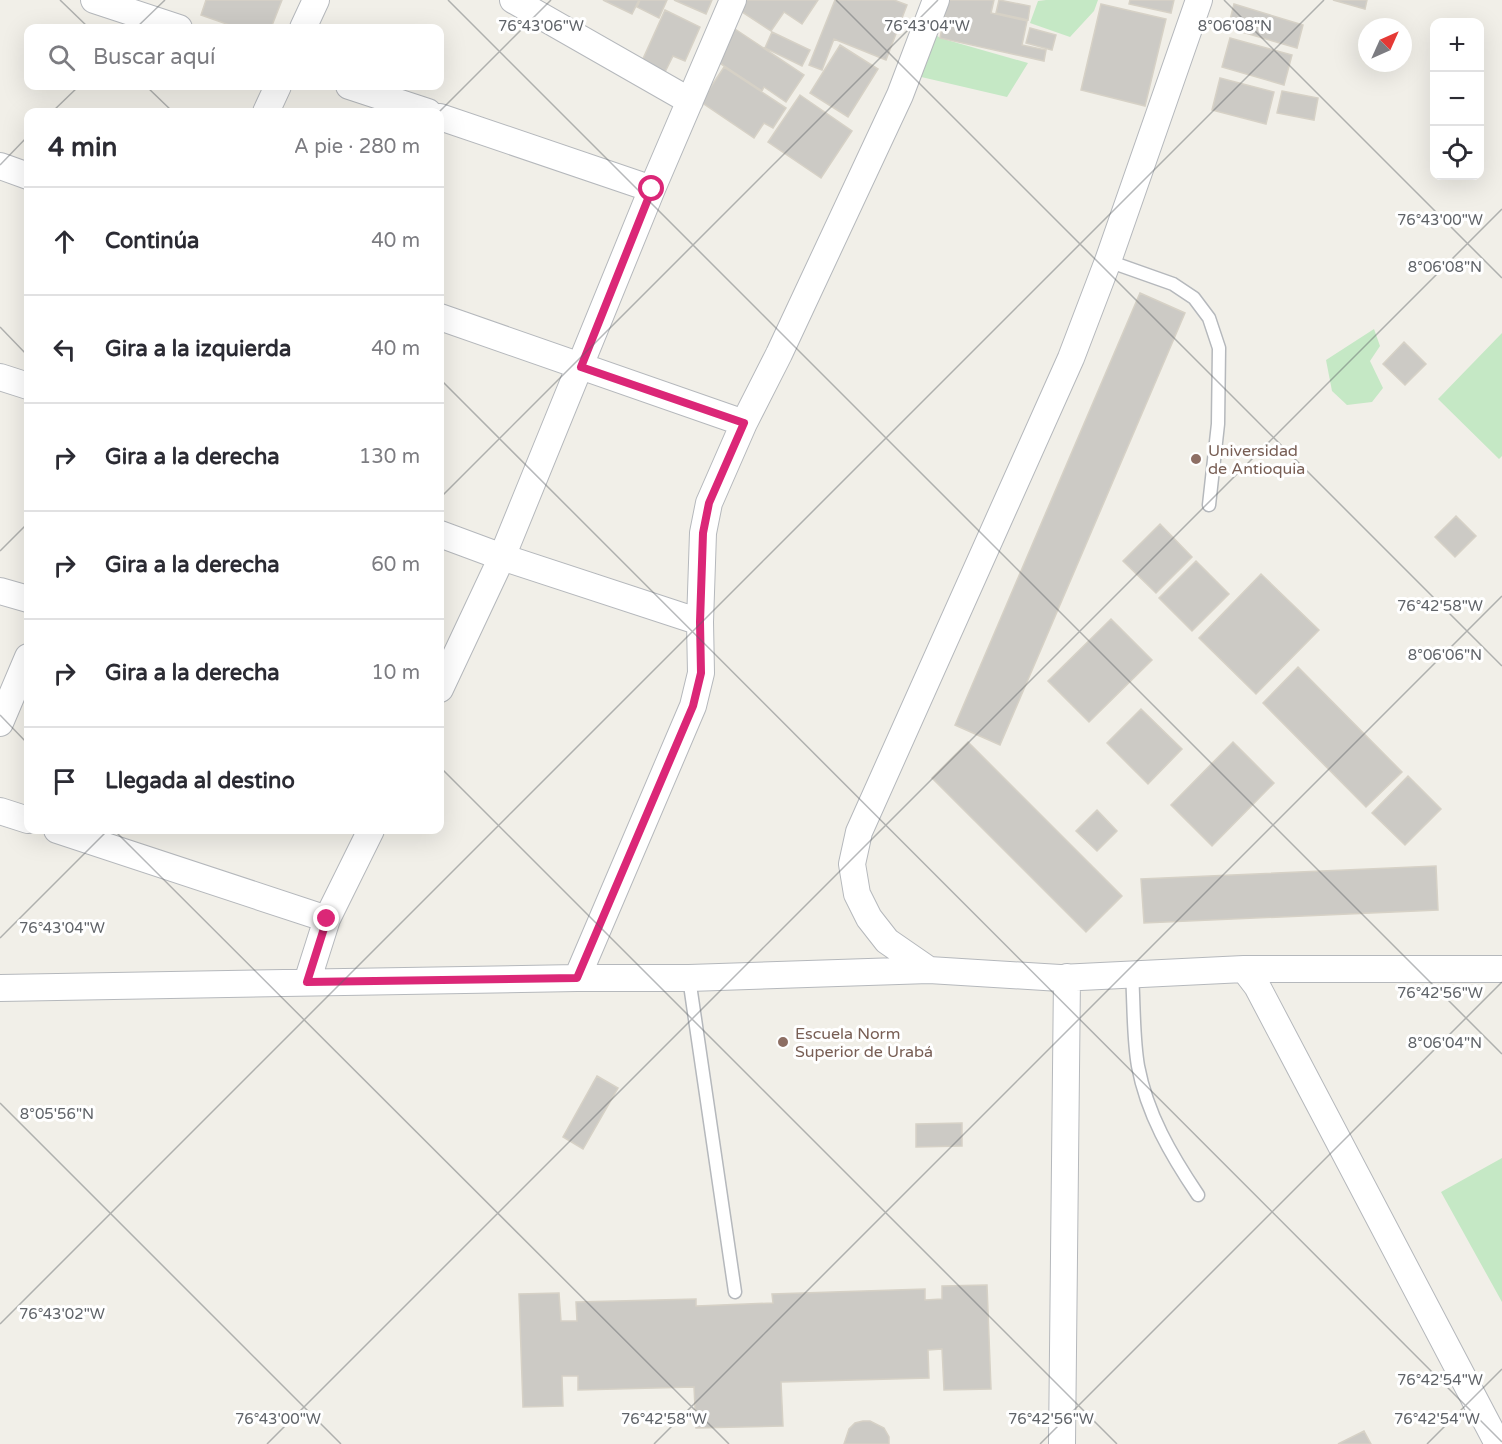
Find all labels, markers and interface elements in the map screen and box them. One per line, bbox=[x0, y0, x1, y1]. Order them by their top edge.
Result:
text: 76°43'06"W bbox=[498, 17, 584, 35]
text: 76°43'04"W bbox=[884, 17, 970, 35]
text: 8°06'08"N bbox=[1198, 17, 1272, 35]
north arrow bbox=[1358, 18, 1412, 72]
map controls bbox=[1430, 18, 1484, 180]
button: + bbox=[1430, 18, 1484, 72]
search box bbox=[24, 24, 444, 90]
icon: search bbox=[45, 41, 78, 74]
text: Buscar aquí bbox=[93, 44, 215, 70]
button: − bbox=[1430, 72, 1484, 126]
button: locate bbox=[1430, 126, 1484, 180]
text: 4 min bbox=[48, 132, 117, 163]
text: A pie · 280 m bbox=[294, 135, 420, 159]
route start bbox=[638, 175, 664, 201]
text: 76°43'00"W bbox=[1397, 211, 1483, 229]
icon: ahead bbox=[48, 225, 81, 258]
text: Continúa bbox=[105, 228, 199, 254]
text: 40 m bbox=[371, 229, 420, 253]
text: 8°06'08"N bbox=[1408, 258, 1482, 276]
icon: left bbox=[48, 333, 81, 366]
text: Gira a la izquierda bbox=[105, 336, 291, 362]
text: 40 m bbox=[371, 337, 420, 361]
icon: right bbox=[48, 441, 81, 474]
place label: Universidad de Antioquia bbox=[1208, 441, 1305, 479]
text: Gira a la derecha bbox=[105, 444, 280, 470]
text: 130 m bbox=[359, 445, 420, 469]
marker: Universidad de Antioquia bbox=[1189, 452, 1203, 466]
icon: right bbox=[48, 549, 81, 582]
text: Gira a la derecha bbox=[105, 552, 280, 578]
text: 60 m bbox=[371, 553, 420, 577]
text: 76°42'58"W bbox=[1397, 597, 1483, 615]
text: 8°06'06"N bbox=[1408, 646, 1482, 664]
icon: right bbox=[48, 657, 81, 690]
text: Gira a la derecha bbox=[105, 660, 280, 686]
text: 10 m bbox=[371, 661, 420, 685]
icon: arrive bbox=[48, 765, 81, 798]
text: Llegada al destino bbox=[105, 768, 295, 794]
route end bbox=[313, 905, 339, 931]
text: 76°43'04"W bbox=[19, 919, 105, 937]
text: 76°42'56"W bbox=[1397, 984, 1483, 1002]
place label: Escuela Norm Superior de Urabá bbox=[795, 1024, 933, 1062]
text: 8°06'04"N bbox=[1408, 1034, 1482, 1052]
marker: Escuela Norm Superior de Urabá bbox=[776, 1035, 790, 1049]
text: 8°05'56"N bbox=[20, 1105, 94, 1123]
text: 76°43'02"W bbox=[19, 1305, 105, 1323]
text: 76°42'54"W bbox=[1397, 1371, 1483, 1389]
text: 76°43'00"W bbox=[235, 1410, 321, 1428]
text: 76°42'58"W bbox=[621, 1410, 707, 1428]
text: 76°42'56"W bbox=[1008, 1410, 1094, 1428]
text: 76°42'54"W bbox=[1394, 1410, 1480, 1428]

